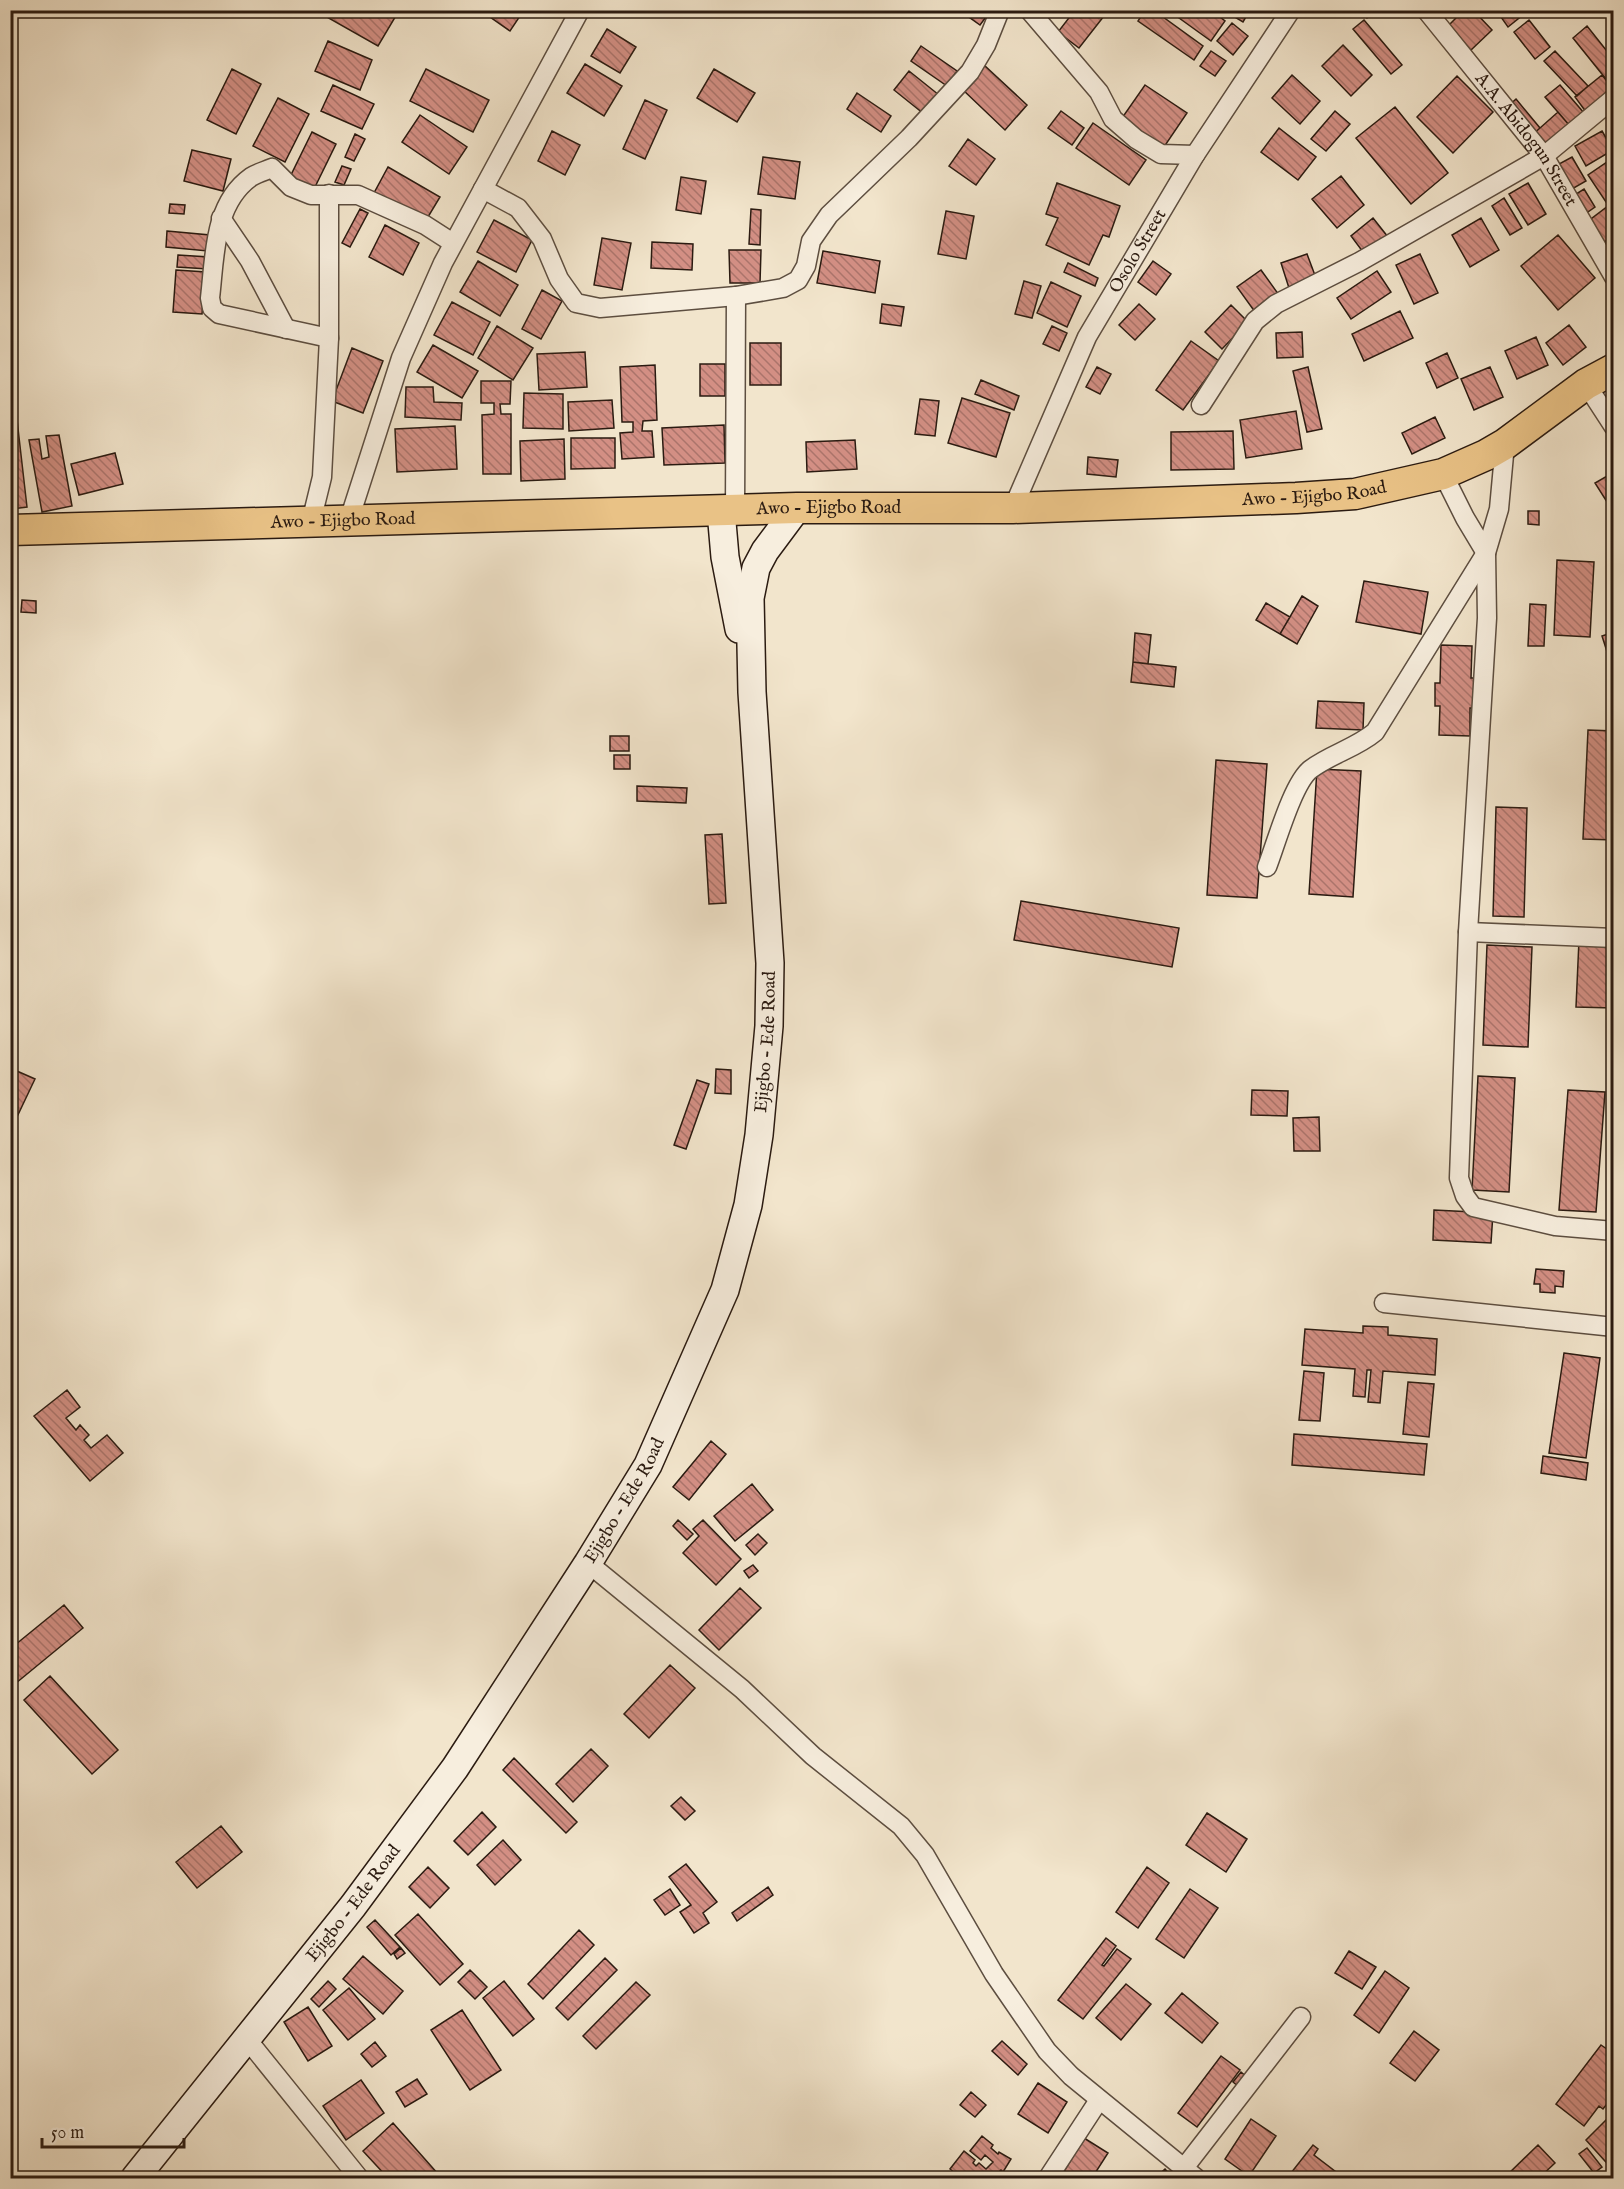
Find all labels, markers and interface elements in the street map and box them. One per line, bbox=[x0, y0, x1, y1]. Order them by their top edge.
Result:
street label: A.A. Abidogun Street bbox=[1469, 67, 1582, 211]
street label: Osolo Street bbox=[1104, 205, 1172, 298]
street label: Awo - Ejigbo Road bbox=[1241, 476, 1389, 511]
street label: Awo - Ejigbo Road bbox=[755, 497, 901, 521]
street label: Awo - Ejigbo Road bbox=[269, 507, 416, 534]
street label: Ejigbo - Ede Road bbox=[750, 970, 781, 1114]
street label: Ejigbo - Ede Road bbox=[579, 1434, 670, 1568]
street label: Ejigbo - Ede Road bbox=[301, 1840, 406, 1967]
scale bar bbox=[42, 2111, 184, 2149]
text: 50 m bbox=[51, 2122, 84, 2145]

